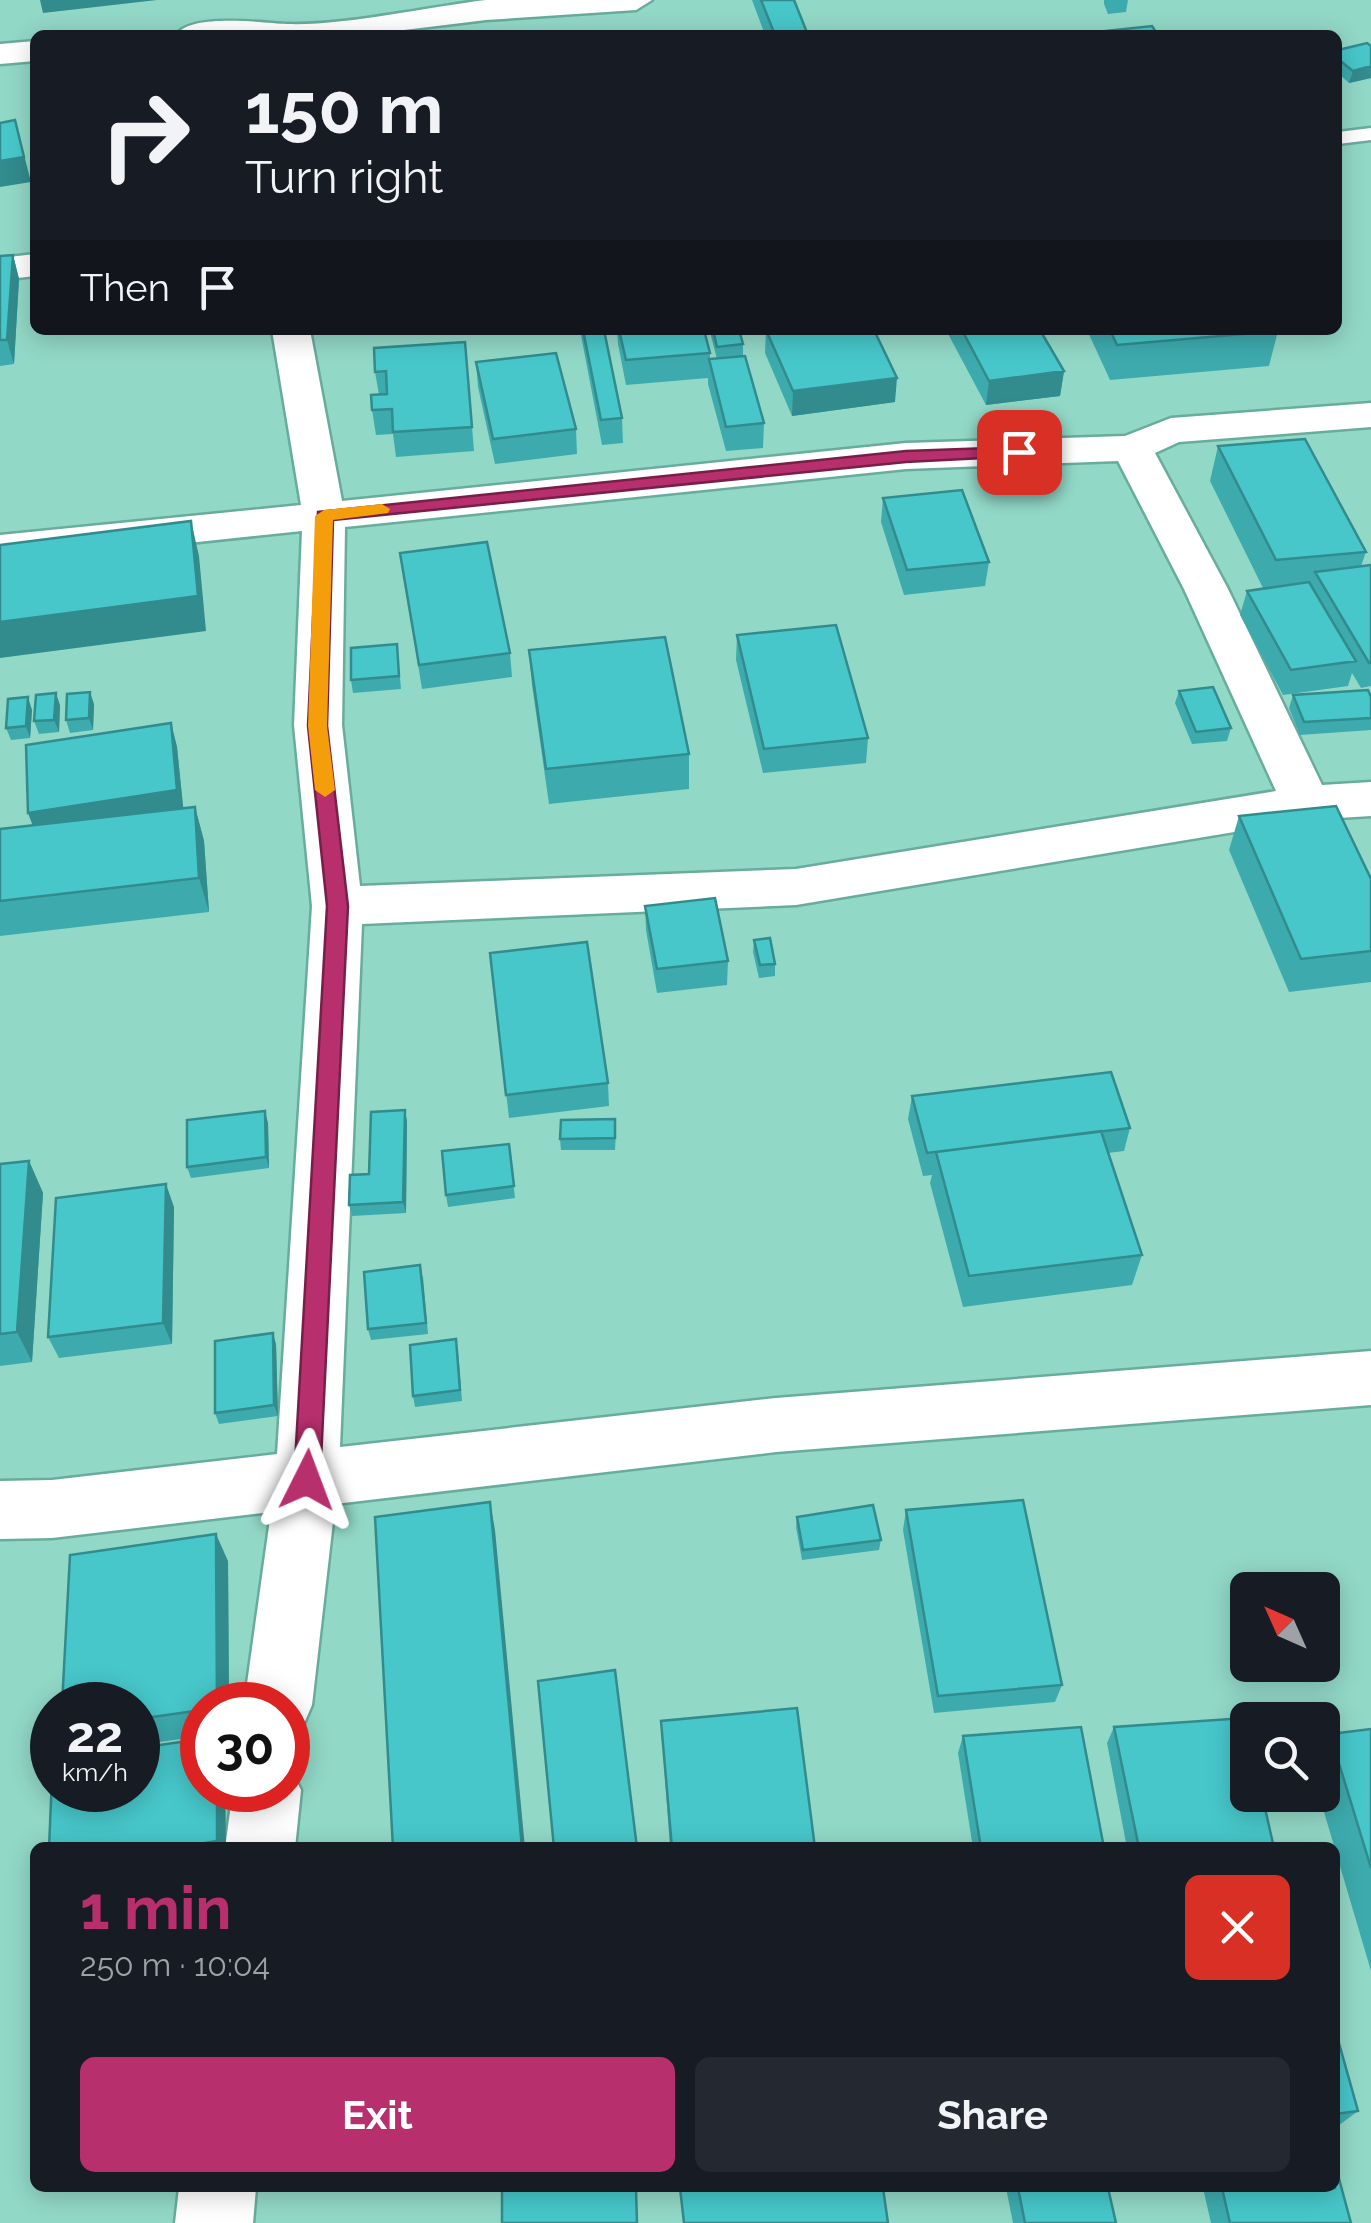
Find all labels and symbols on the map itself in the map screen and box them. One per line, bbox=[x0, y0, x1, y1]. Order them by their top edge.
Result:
pin bbox=[977, 410, 1062, 495]
position arrow bbox=[255, 1428, 359, 1532]
north arrow bbox=[1230, 1572, 1340, 1682]
speed limit sign: 30 bbox=[180, 1682, 310, 1812]

